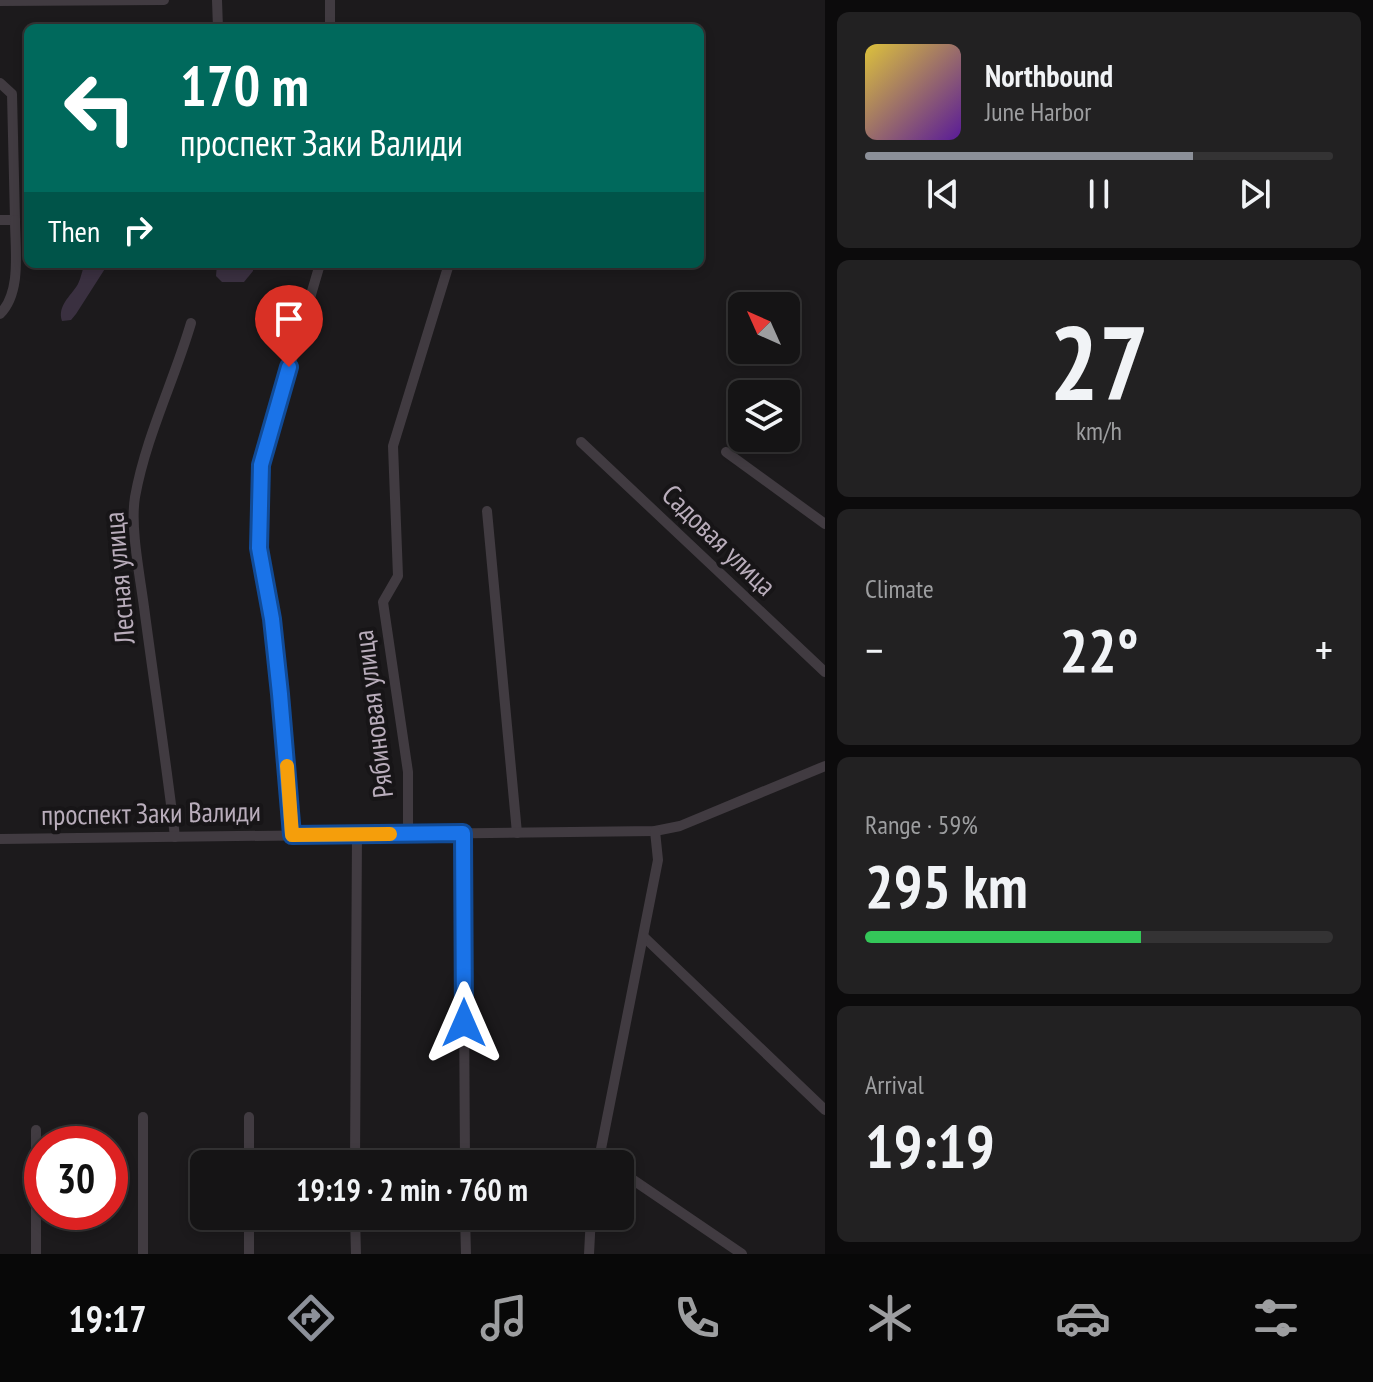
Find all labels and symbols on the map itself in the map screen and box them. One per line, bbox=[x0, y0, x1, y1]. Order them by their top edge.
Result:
pin bbox=[255, 285, 323, 367]
north arrow bbox=[728, 292, 800, 364]
street label: Садовая улица bbox=[654, 476, 784, 603]
street label: Лесная улица bbox=[94, 510, 143, 647]
street label: Рябиновая улица bbox=[344, 628, 401, 800]
street label: проспект Заки Валиди bbox=[41, 792, 261, 833]
position arrow bbox=[422, 981, 506, 1065]
speed limit sign: 30 bbox=[24, 1126, 128, 1230]

